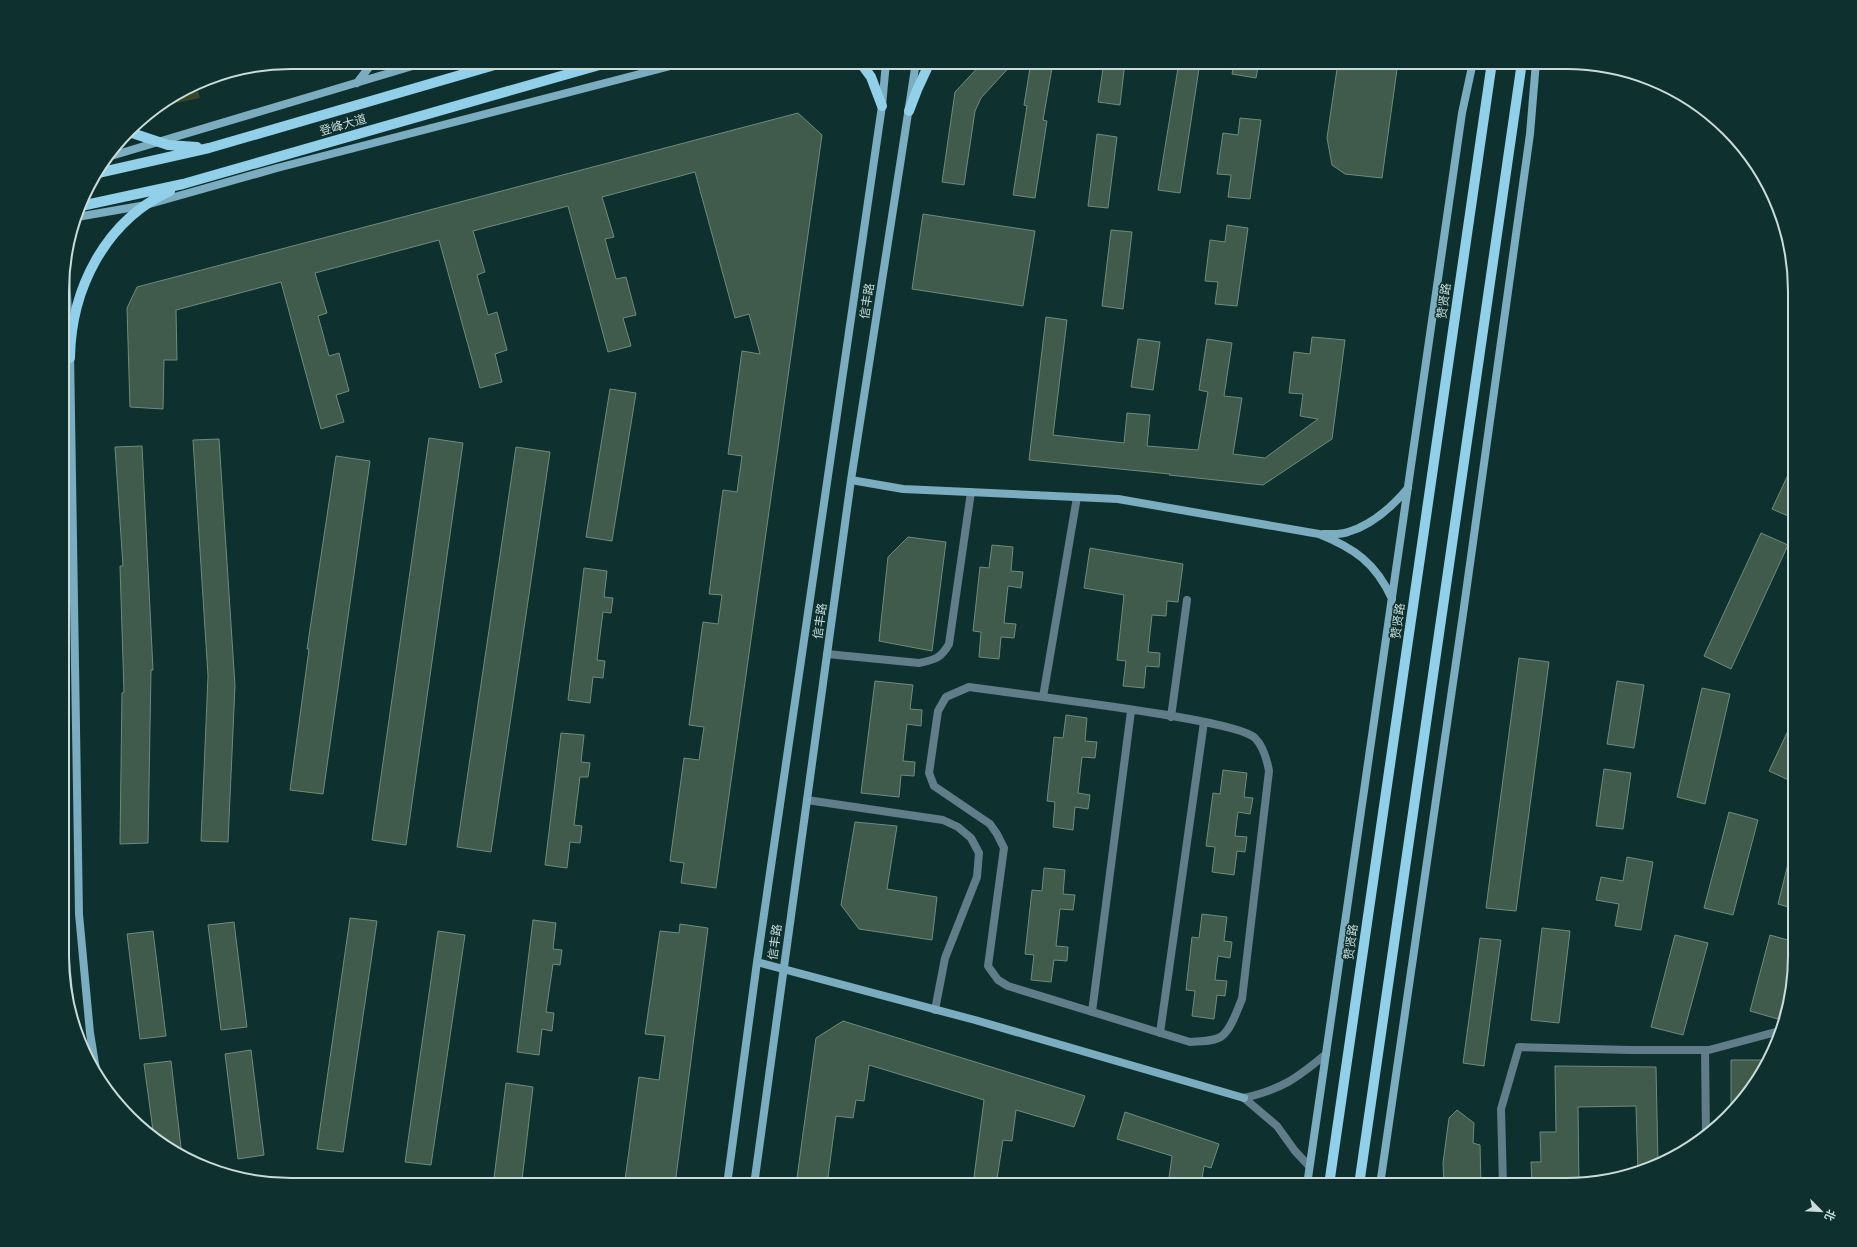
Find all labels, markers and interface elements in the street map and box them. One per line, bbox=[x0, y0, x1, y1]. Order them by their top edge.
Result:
street label: 登峰大道 bbox=[318, 111, 368, 139]
street label: 信丰路 bbox=[856, 282, 878, 320]
street label: 赞贤路 bbox=[1434, 282, 1454, 320]
street label: 信丰路 bbox=[810, 602, 830, 640]
street label: 赞贤路 bbox=[1388, 602, 1408, 640]
street label: 信丰路 bbox=[765, 923, 785, 961]
street label: 赞贤路 bbox=[1341, 923, 1361, 961]
north arrow bbox=[1801, 1191, 1841, 1231]
text: 北 bbox=[1821, 1207, 1839, 1223]

